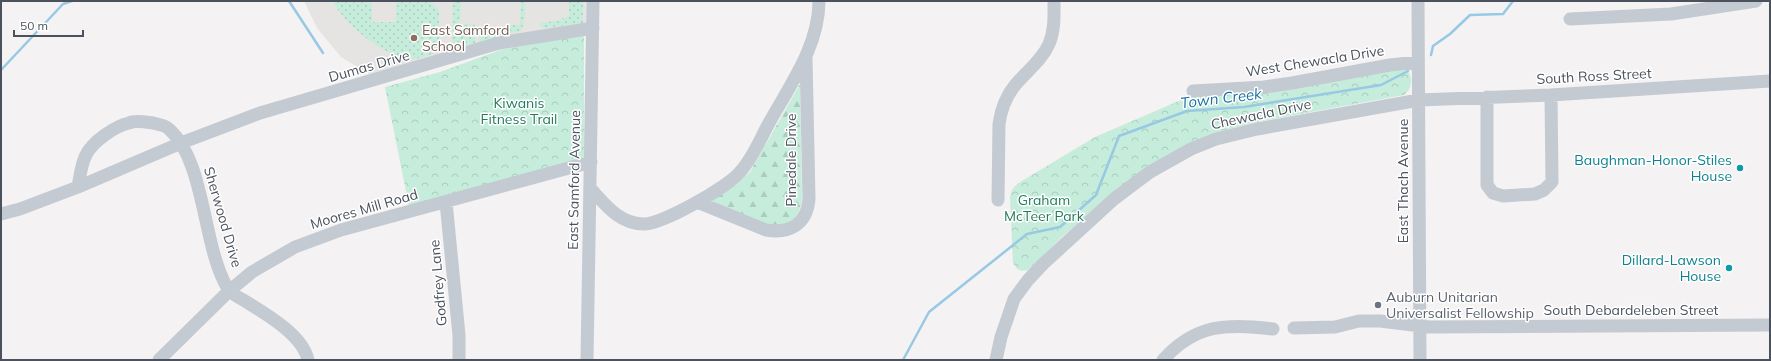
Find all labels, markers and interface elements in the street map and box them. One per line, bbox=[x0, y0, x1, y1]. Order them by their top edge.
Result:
scale bar bbox=[14, 12, 83, 38]
text: 50 m bbox=[20, 18, 48, 33]
place label: East Samford School bbox=[422, 21, 509, 55]
marker: East Samford School bbox=[409, 33, 419, 43]
street label: West Chewacla Drive bbox=[1245, 41, 1385, 81]
street label: Dumas Drive bbox=[326, 46, 412, 86]
street label: South Ross Street bbox=[1536, 64, 1652, 88]
water label: Town Creek bbox=[1179, 83, 1264, 112]
park label: Kiwanis Fitness Trail bbox=[481, 94, 557, 128]
street label: Chewacla Drive bbox=[1209, 95, 1313, 133]
street label: East Samford Avenue bbox=[564, 110, 584, 250]
street label: Pinedale Drive bbox=[782, 113, 800, 207]
street label: East Thach Avenue bbox=[1394, 119, 1412, 243]
place label: Baughman-Honor-Stiles House bbox=[1574, 151, 1732, 185]
marker: Baughman-Honor-Stiles House bbox=[1735, 163, 1745, 173]
street label: Sherwood Drive bbox=[200, 165, 246, 269]
street label: Moores Mill Road bbox=[308, 185, 420, 233]
park label: Graham McTeer Park bbox=[1004, 191, 1085, 225]
street label: Godfrey Lane bbox=[425, 239, 451, 327]
place label: Dillard-Lawson House bbox=[1622, 251, 1721, 285]
marker: Dillard-Lawson House bbox=[1724, 263, 1734, 273]
place label: Auburn Unitarian Universalist Fellowship bbox=[1386, 288, 1534, 322]
marker: Auburn Unitarian Universalist Fellowship bbox=[1373, 300, 1383, 310]
street label: South Debardeleben Street bbox=[1544, 301, 1719, 319]

